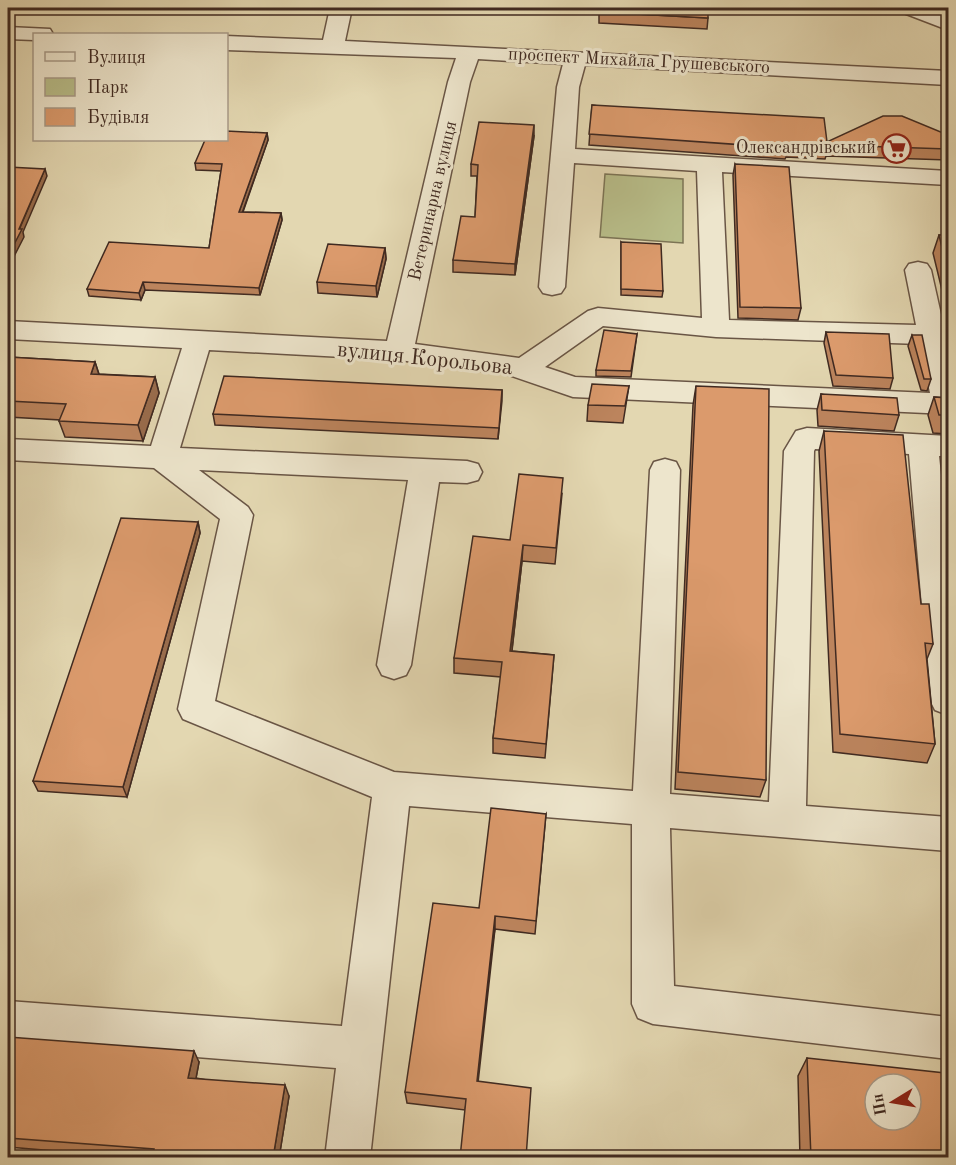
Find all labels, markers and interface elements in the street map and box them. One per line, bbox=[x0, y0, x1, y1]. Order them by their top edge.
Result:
legend bbox=[33, 33, 228, 141]
street label: проспект Михайла Грушевського bbox=[508, 45, 770, 77]
text: Вулиця bbox=[87, 49, 146, 67]
text: Парк bbox=[87, 79, 128, 97]
text: Будівля bbox=[87, 109, 149, 127]
street label: Ветеринарна вулиця bbox=[406, 119, 460, 283]
supermarket icon: Олександрівський bbox=[881, 132, 913, 164]
place label: Олександрівський bbox=[736, 139, 876, 157]
street label: вулиця Корольова bbox=[336, 339, 514, 379]
north arrow bbox=[863, 1072, 923, 1132]
text: Пн bbox=[870, 1092, 890, 1117]

